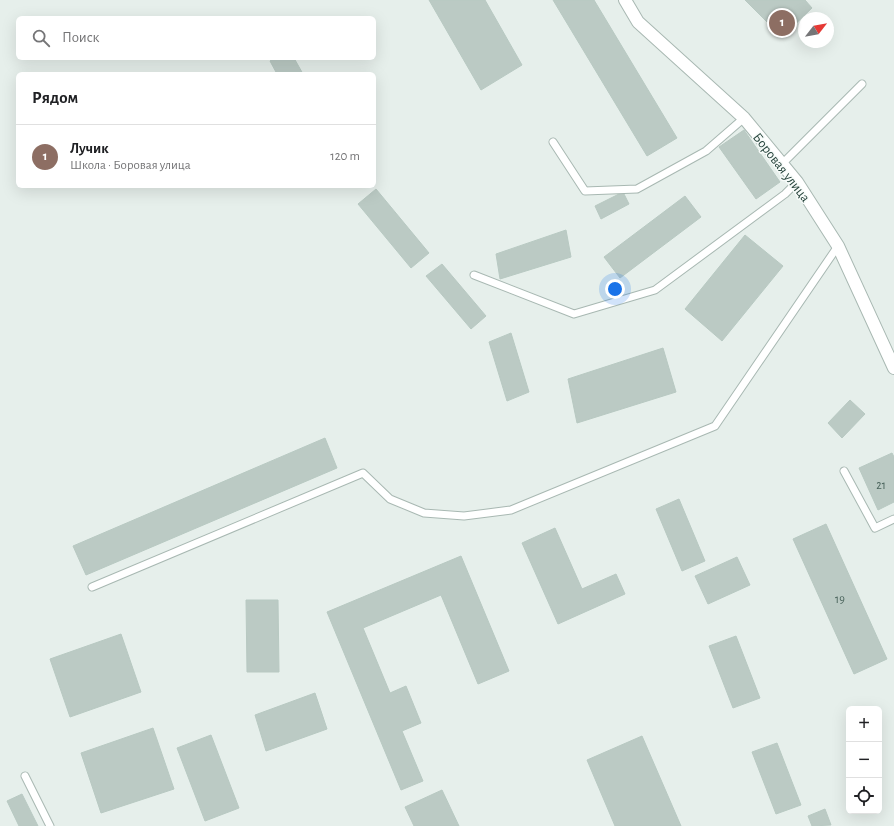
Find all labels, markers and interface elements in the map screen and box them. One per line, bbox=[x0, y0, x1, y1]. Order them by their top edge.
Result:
pin: 1 bbox=[769, 8, 795, 38]
north arrow bbox=[798, 12, 834, 48]
search box bbox=[16, 16, 376, 60]
icon: search bbox=[30, 27, 52, 49]
text: Поиск bbox=[62, 30, 100, 45]
text: Рядом bbox=[32, 89, 78, 106]
street label: Боровая улица bbox=[750, 130, 813, 205]
text: Лучик bbox=[70, 141, 109, 156]
text: 1 bbox=[43, 150, 47, 163]
text: 120 m bbox=[330, 150, 360, 163]
text: Школа · Боровая улица bbox=[70, 159, 191, 172]
your location bbox=[605, 279, 625, 299]
house number: 21 bbox=[876, 479, 886, 491]
house number: 19 bbox=[835, 593, 845, 605]
map controls bbox=[846, 706, 882, 814]
button: + bbox=[846, 706, 882, 742]
button: − bbox=[846, 742, 882, 778]
button: locate bbox=[846, 778, 882, 814]

